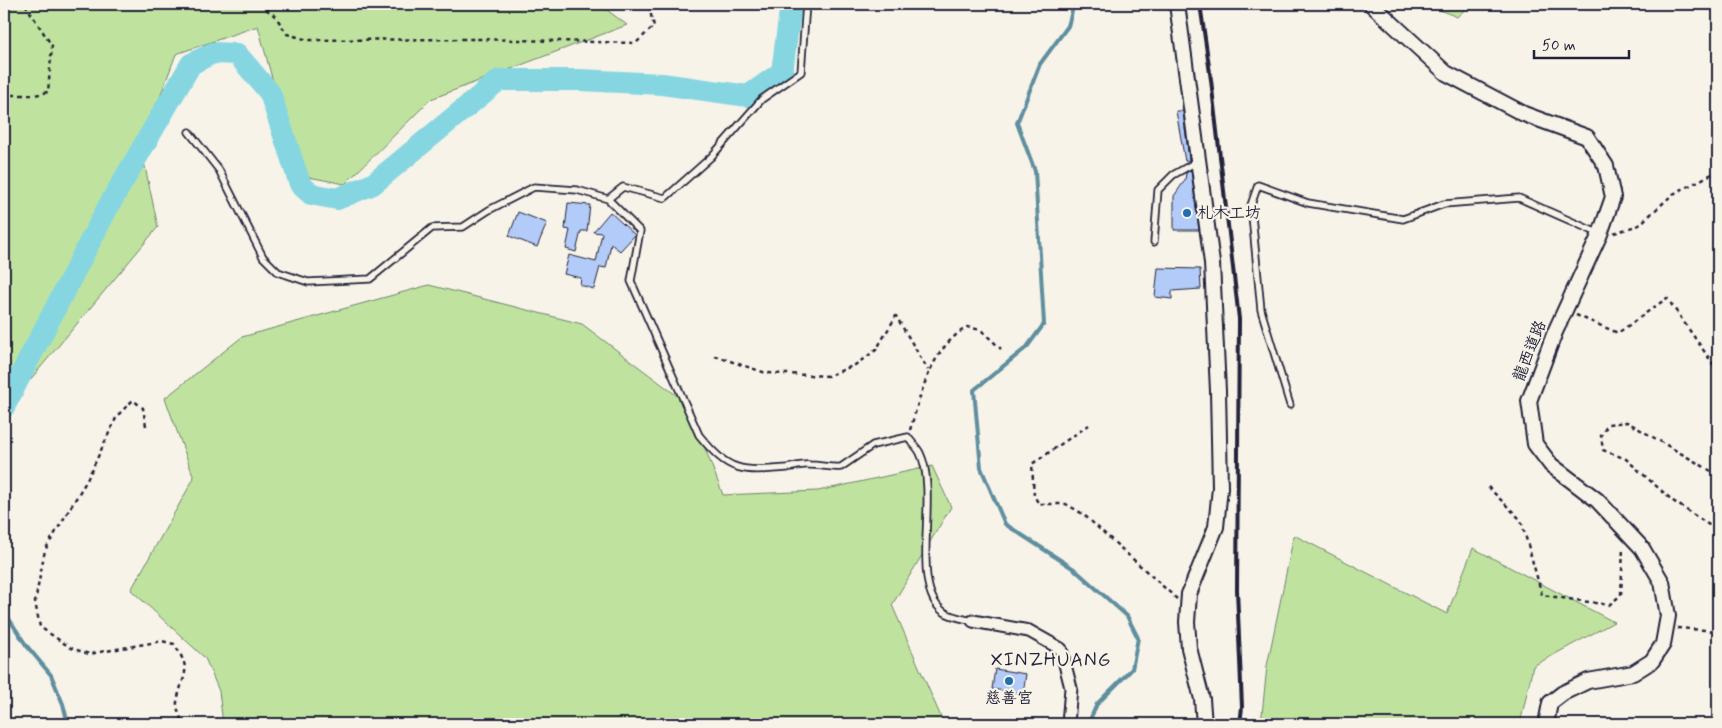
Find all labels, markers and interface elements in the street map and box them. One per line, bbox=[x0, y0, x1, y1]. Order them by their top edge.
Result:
scale bar bbox=[1534, 28, 1630, 60]
text: 50 m bbox=[1542, 36, 1576, 56]
place label: 札木工坊 bbox=[1197, 203, 1261, 224]
marker: 札木工坊 bbox=[1181, 207, 1193, 219]
street label: 龍西道路 bbox=[1509, 317, 1551, 385]
district label: XINZHUANG bbox=[991, 648, 1111, 673]
marker: 慈善宮 bbox=[1003, 675, 1015, 687]
place label: 慈善宮 bbox=[985, 688, 1033, 709]

